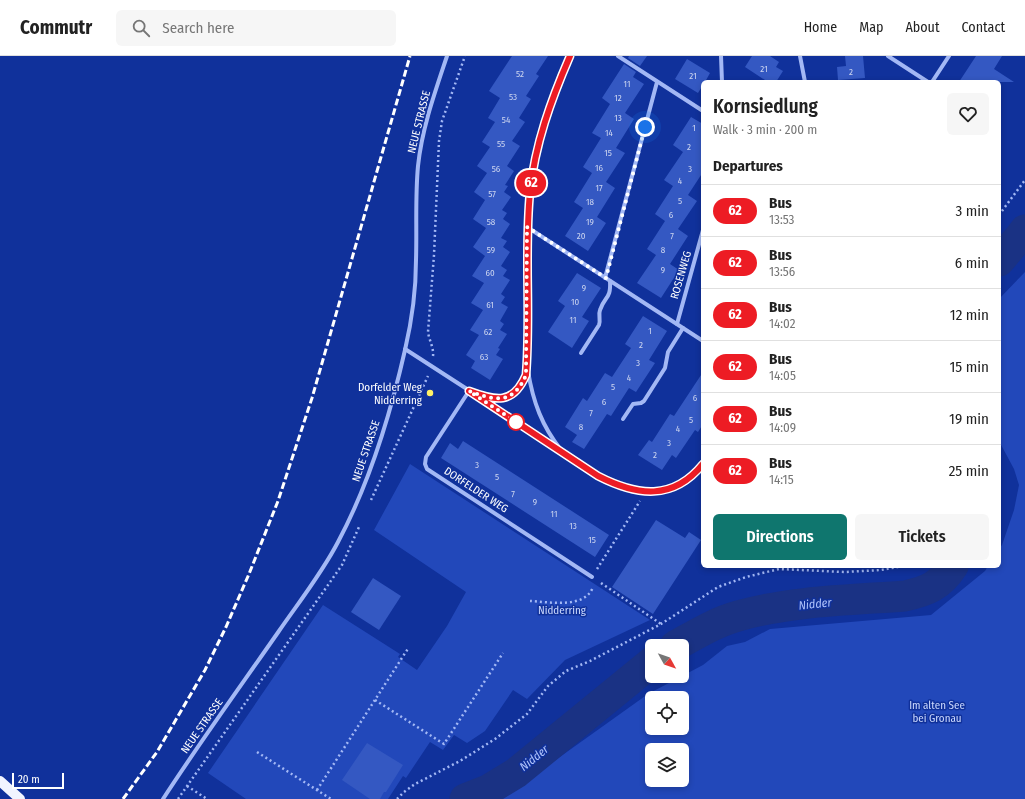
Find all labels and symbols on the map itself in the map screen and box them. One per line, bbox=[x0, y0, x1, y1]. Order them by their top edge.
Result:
house number: 21 bbox=[760, 64, 768, 74]
house number: 2 bbox=[849, 67, 853, 77]
house number: 52 bbox=[516, 69, 524, 79]
house number: 21 bbox=[689, 71, 697, 81]
house number: 11 bbox=[624, 79, 630, 89]
street label: NEUE STRASSE bbox=[405, 89, 433, 155]
house number: 53 bbox=[509, 92, 517, 102]
house number: 12 bbox=[614, 93, 622, 103]
house number: 13 bbox=[614, 113, 622, 123]
house number: 54 bbox=[502, 115, 511, 125]
your location bbox=[635, 117, 655, 137]
house number: 1 bbox=[692, 123, 696, 133]
house number: 14 bbox=[605, 128, 614, 138]
house number: 55 bbox=[497, 139, 505, 149]
house number: 2 bbox=[687, 142, 691, 152]
house number: 15 bbox=[604, 148, 612, 158]
house number: 16 bbox=[595, 163, 604, 173]
house number: 56 bbox=[492, 164, 501, 174]
house number: 3 bbox=[688, 164, 692, 174]
line badge: 62 bbox=[513, 170, 549, 196]
house number: 4 bbox=[678, 176, 683, 186]
house number: 17 bbox=[595, 183, 603, 193]
house number: 57 bbox=[488, 189, 496, 199]
house number: 5 bbox=[678, 196, 682, 206]
house number: 18 bbox=[586, 197, 595, 207]
house number: 6 bbox=[669, 210, 674, 220]
house number: 58 bbox=[487, 217, 496, 227]
house number: 19 bbox=[586, 217, 594, 227]
house number: 20 bbox=[577, 231, 586, 241]
house number: 7 bbox=[670, 231, 674, 241]
house number: 59 bbox=[487, 245, 495, 255]
house number: 8 bbox=[661, 245, 666, 255]
street label: ROSENWEG bbox=[668, 249, 694, 301]
house number: 9 bbox=[661, 265, 665, 275]
house number: 60 bbox=[485, 268, 495, 278]
house number: 9 bbox=[582, 283, 586, 293]
house number: 10 bbox=[571, 297, 579, 307]
house number: 61 bbox=[486, 300, 494, 310]
house number: 11 bbox=[570, 315, 576, 325]
house number: 1 bbox=[648, 326, 652, 336]
house number: 62 bbox=[484, 327, 492, 337]
house number: 2 bbox=[639, 340, 643, 350]
house number: 63 bbox=[480, 352, 488, 362]
house number: 3 bbox=[636, 358, 640, 368]
house number: 4 bbox=[627, 373, 632, 383]
place label: Dorfelder Weg Nidderring bbox=[358, 381, 423, 407]
house number: 5 bbox=[611, 382, 615, 392]
marker: Dorfelder Weg Nidderring bbox=[425, 388, 435, 398]
house number: 6 bbox=[693, 393, 698, 403]
house number: 6 bbox=[602, 397, 607, 407]
house number: 7 bbox=[589, 408, 593, 418]
unlabelled marker bbox=[507, 413, 525, 431]
house number: 5 bbox=[689, 415, 693, 425]
street label: NEUE STRASSE bbox=[349, 419, 383, 483]
house number: 8 bbox=[579, 422, 584, 432]
house number: 4 bbox=[676, 424, 681, 434]
house number: 3 bbox=[667, 438, 671, 448]
house number: 2 bbox=[653, 450, 657, 460]
house number: 3 bbox=[475, 460, 479, 470]
street label: DORFELDER WEG bbox=[441, 464, 511, 516]
house number: 5 bbox=[495, 472, 499, 482]
house number: 7 bbox=[511, 489, 515, 499]
house number: 9 bbox=[533, 497, 537, 507]
house number: 11 bbox=[551, 509, 557, 519]
house number: 13 bbox=[569, 521, 577, 531]
house number: 15 bbox=[588, 535, 596, 545]
water label: Nidder bbox=[798, 595, 833, 613]
park label: Nidderring bbox=[538, 604, 587, 617]
north arrow bbox=[645, 639, 689, 683]
street label: NEUE STRASSE bbox=[178, 696, 226, 756]
park label: Im alten See bei Gronau bbox=[909, 699, 965, 725]
water label: Nidder bbox=[517, 742, 552, 774]
scale bar bbox=[12, 771, 64, 790]

